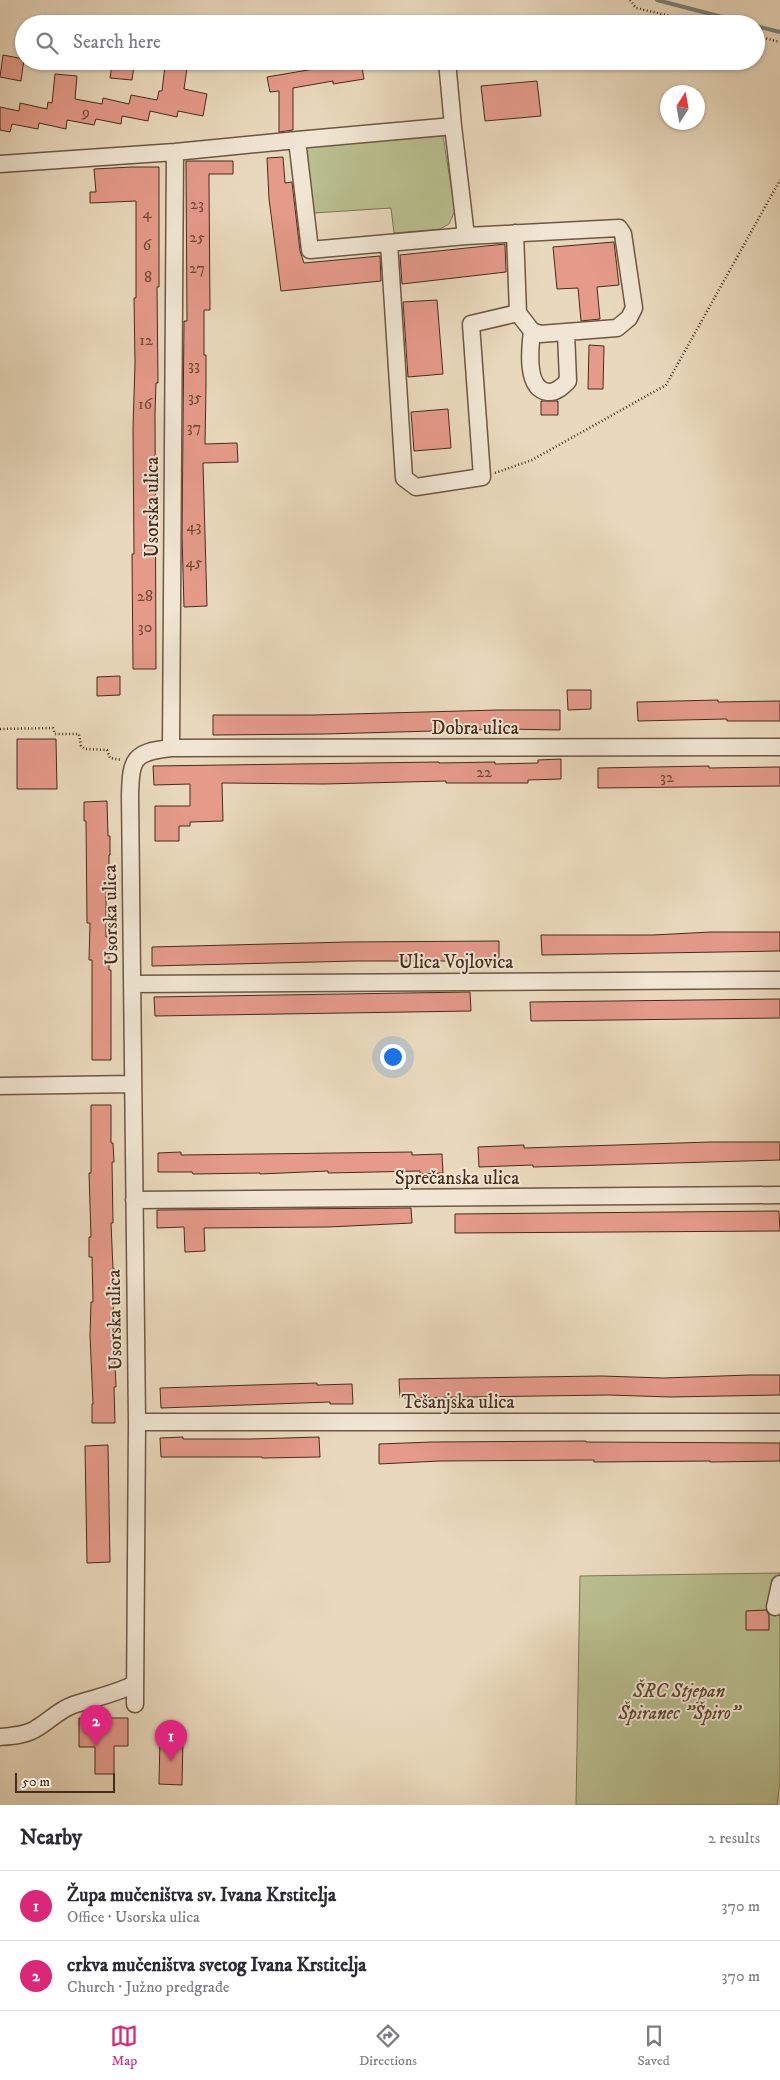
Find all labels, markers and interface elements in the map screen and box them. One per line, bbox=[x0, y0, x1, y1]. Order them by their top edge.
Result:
search box bbox=[15, 15, 765, 70]
icon: search bbox=[33, 29, 61, 57]
text: Search here bbox=[73, 31, 161, 54]
north arrow bbox=[660, 85, 705, 130]
house number: 9 bbox=[81, 102, 90, 122]
house number: 23 bbox=[190, 194, 204, 214]
house number: 4 bbox=[142, 203, 152, 223]
house number: 25 bbox=[189, 227, 205, 247]
house number: 6 bbox=[143, 235, 152, 255]
house number: 27 bbox=[189, 258, 205, 278]
house number: 8 bbox=[144, 267, 152, 287]
house number: 12 bbox=[139, 330, 153, 350]
house number: 33 bbox=[188, 355, 200, 375]
house number: 35 bbox=[188, 387, 202, 407]
house number: 16 bbox=[138, 394, 153, 414]
house number: 37 bbox=[187, 417, 201, 437]
street label: Usorska ulica bbox=[141, 457, 164, 557]
house number: 43 bbox=[186, 516, 202, 536]
house number: 45 bbox=[185, 552, 203, 572]
house number: 28 bbox=[137, 586, 153, 606]
house number: 30 bbox=[138, 617, 152, 637]
street label: Dobra ulica bbox=[431, 717, 519, 740]
house number: 22 bbox=[476, 762, 492, 782]
house number: 32 bbox=[660, 767, 674, 787]
street label: Usorska ulica bbox=[99, 864, 123, 966]
street label: Ulica Vojlovica bbox=[399, 951, 513, 974]
your location bbox=[380, 1044, 406, 1070]
street label: Sprečanska ulica bbox=[395, 1167, 519, 1190]
street label: Usorska ulica bbox=[103, 1269, 127, 1371]
street label: Tešanjska ulica bbox=[401, 1391, 515, 1414]
park label: ŠRC Stjepan Špiranec "Špiro" bbox=[617, 1679, 742, 1726]
pin: 2 bbox=[80, 1705, 112, 1746]
pin: 1 bbox=[155, 1720, 187, 1761]
scale bar bbox=[15, 1770, 115, 1793]
text: 50 m bbox=[22, 1773, 50, 1791]
text: Nearby bbox=[20, 1825, 82, 1851]
text: 2 results bbox=[708, 1828, 760, 1848]
text: Župa mučeništva sv. Ivana Krstitelja bbox=[67, 1884, 336, 1907]
text: 1 bbox=[33, 1896, 39, 1916]
text: 370 m bbox=[722, 1896, 760, 1916]
text: Office · Usorska ulica bbox=[67, 1907, 200, 1927]
text: crkva mučeništva svetog Ivana Krstitelja bbox=[67, 1954, 366, 1977]
text: 2 bbox=[32, 1966, 40, 1986]
text: 370 m bbox=[722, 1966, 760, 1986]
text: Church · Južno predgrađe bbox=[67, 1977, 229, 1997]
tab: Map bbox=[110, 2022, 138, 2070]
tab: Directions bbox=[359, 2022, 417, 2070]
tab: Saved bbox=[638, 2022, 670, 2070]

